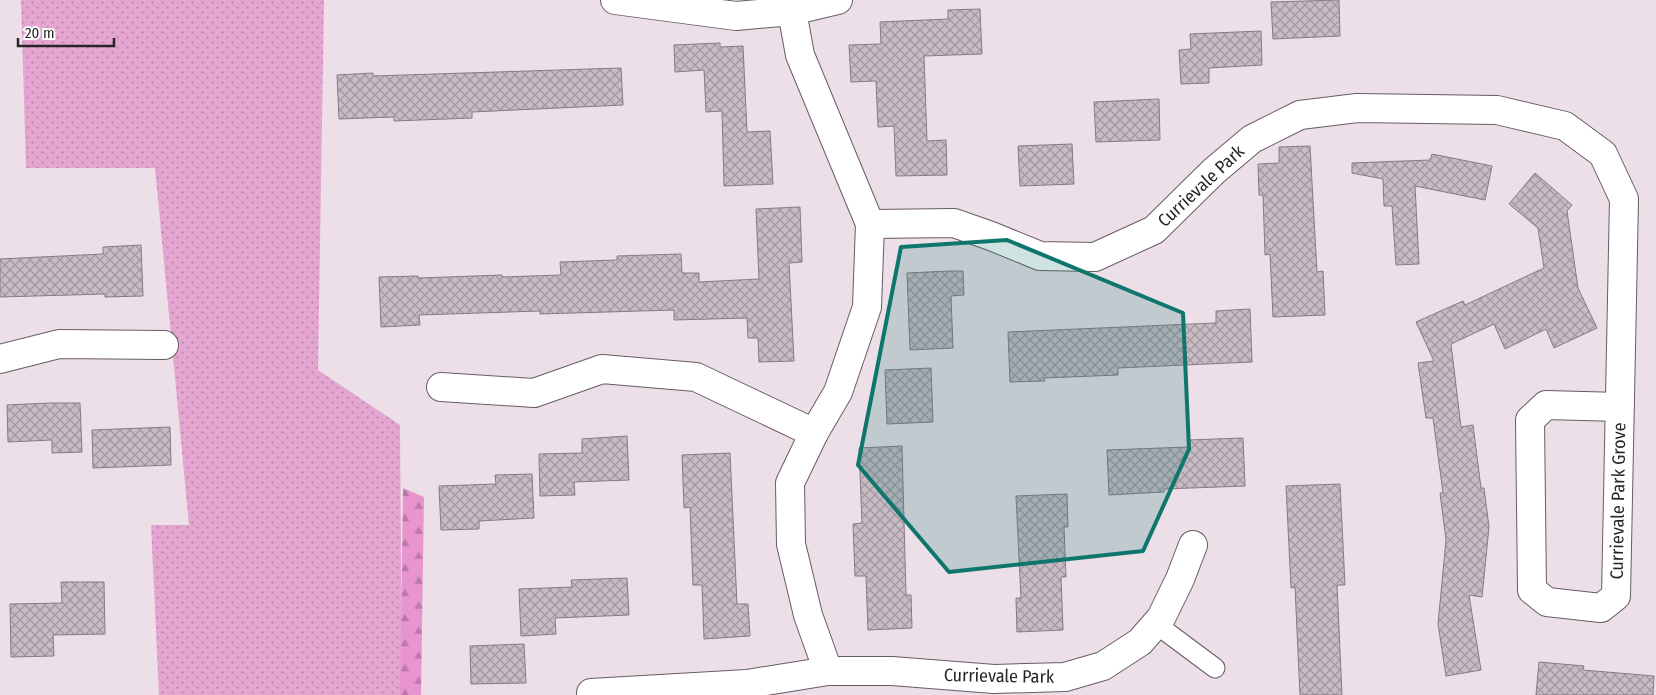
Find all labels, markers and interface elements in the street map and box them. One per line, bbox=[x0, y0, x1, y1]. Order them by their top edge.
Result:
scale bar bbox=[18, 15, 114, 47]
text: 20 m bbox=[25, 24, 55, 42]
street label: Currievale Park bbox=[1153, 140, 1249, 232]
street label: Currievale Park Grove bbox=[1606, 422, 1630, 580]
street label: Currievale Park bbox=[944, 664, 1055, 688]

